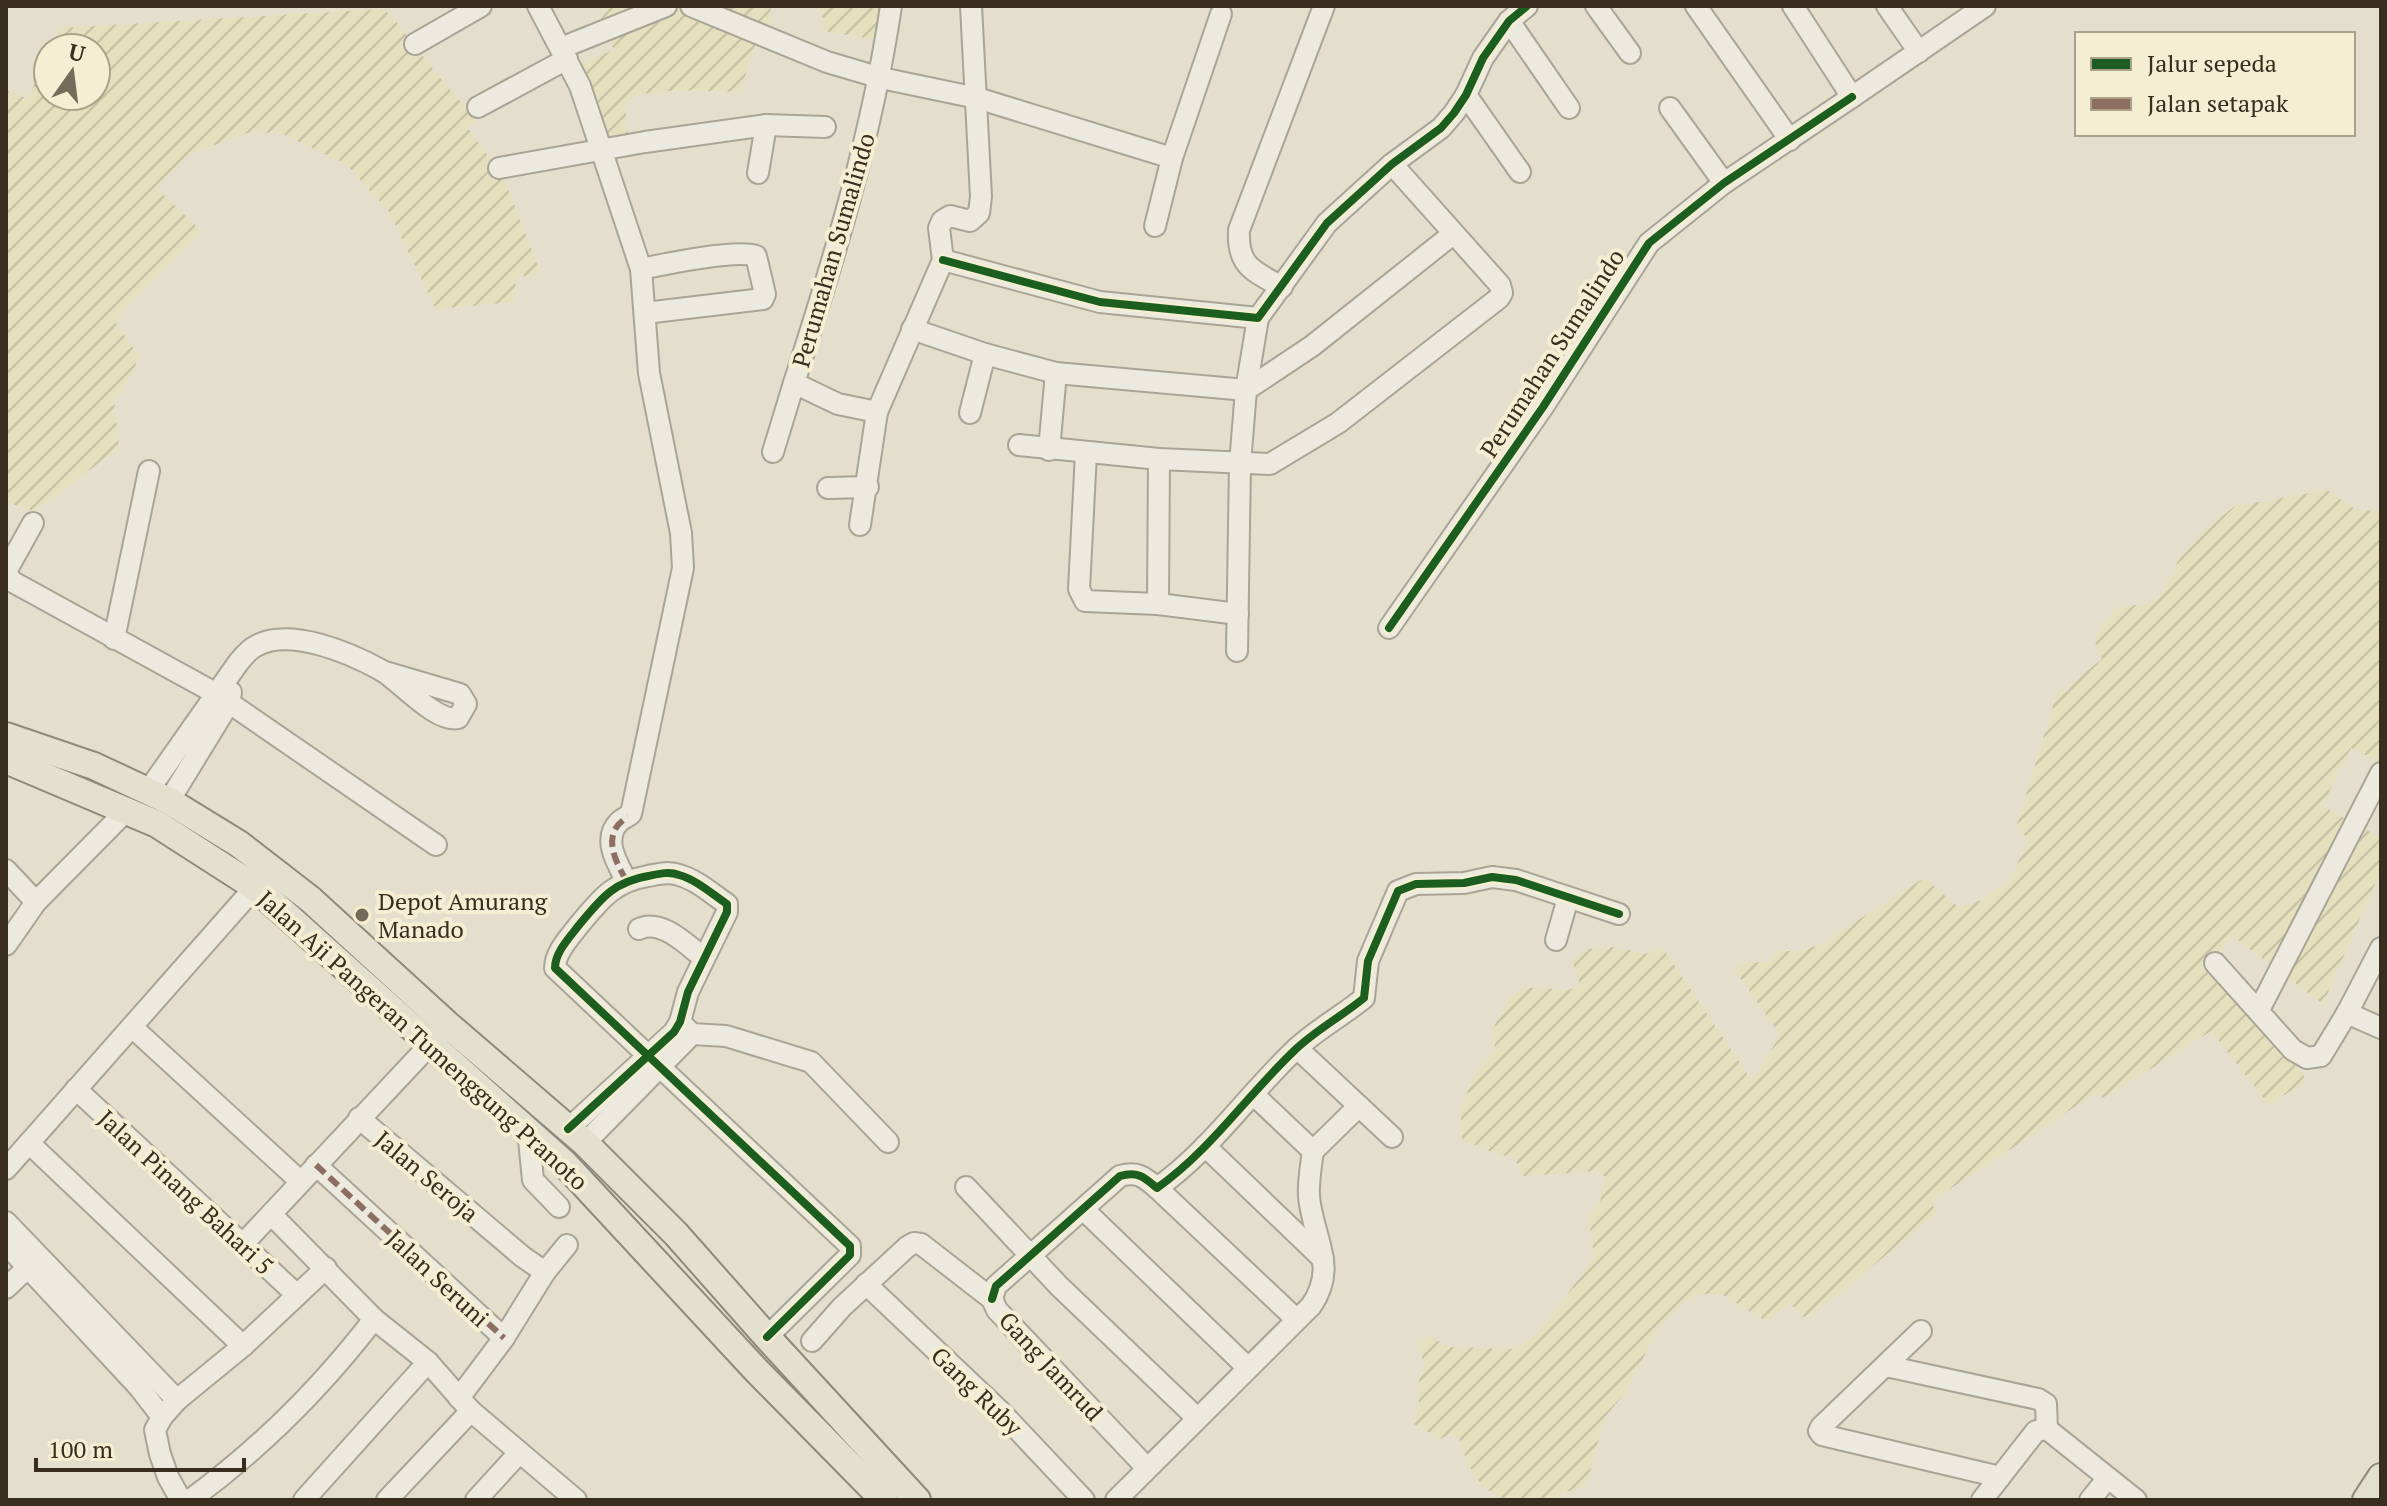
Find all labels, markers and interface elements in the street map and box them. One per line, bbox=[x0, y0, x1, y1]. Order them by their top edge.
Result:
north arrow bbox=[32, 32, 112, 112]
legend bbox=[2075, 32, 2355, 136]
text: U bbox=[66, 36, 88, 68]
text: Jalur sepeda bbox=[2147, 47, 2277, 79]
text: Jalan setapak bbox=[2147, 87, 2289, 119]
street label: Perumahan Sumalindo bbox=[784, 129, 882, 371]
street label: Perumahan Sumalindo bbox=[1473, 243, 1631, 463]
street label: Jalan Aji Pangeran Tumenggung Pranoto bbox=[251, 883, 595, 1197]
place label: Depot Amurang Manado bbox=[378, 885, 547, 945]
marker: Depot Amurang Manado bbox=[353, 906, 371, 924]
street label: Jalan Pinang Bahari 5 bbox=[92, 1102, 280, 1282]
street label: Jalan Seroja bbox=[368, 1123, 486, 1229]
street label: Jalan Seruni bbox=[380, 1222, 496, 1334]
street label: Gang Jamrud bbox=[992, 1304, 1110, 1428]
street label: Gang Ruby bbox=[924, 1339, 1030, 1443]
scale bar bbox=[36, 1422, 244, 1472]
text: 100 m bbox=[48, 1433, 113, 1465]

